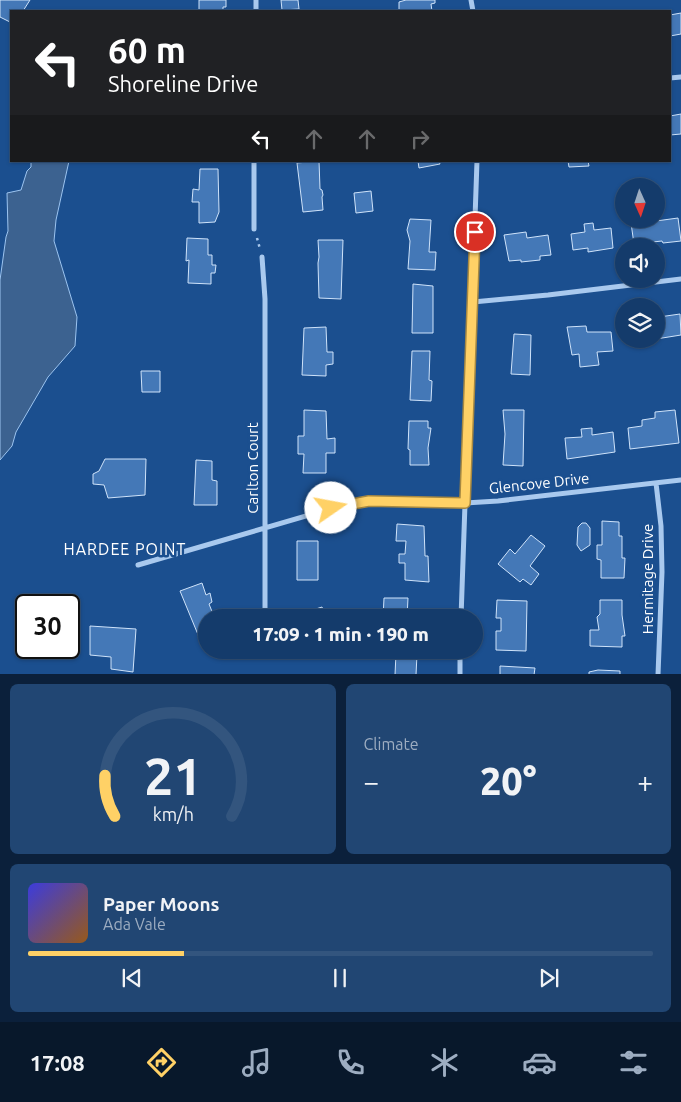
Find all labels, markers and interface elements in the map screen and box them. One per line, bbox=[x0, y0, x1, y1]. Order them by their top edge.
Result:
icon: left bbox=[25, 30, 90, 95]
text: 60 m bbox=[108, 30, 186, 70]
text: Shoreline Drive bbox=[108, 71, 258, 96]
icon: left bbox=[247, 125, 275, 153]
icon: ahead bbox=[300, 125, 328, 153]
icon: ahead bbox=[353, 125, 381, 153]
icon: right bbox=[406, 125, 434, 153]
north arrow bbox=[615, 178, 665, 228]
map controls bbox=[615, 178, 665, 348]
pin bbox=[454, 211, 496, 253]
icon: arrive bbox=[461, 218, 489, 246]
button: sound bbox=[615, 238, 665, 288]
button: layers bbox=[615, 298, 665, 348]
street label: Carlton Court bbox=[244, 422, 261, 514]
street label: Glencove Drive bbox=[488, 469, 590, 497]
position arrow bbox=[304, 481, 356, 533]
street label: Hermitage Drive bbox=[639, 524, 656, 634]
district label: HARDEE POINT bbox=[64, 540, 186, 558]
speed limit sign: 30 bbox=[15, 594, 80, 659]
text: 17:09 · 1 min · 190 m bbox=[252, 623, 429, 645]
text: Climate bbox=[364, 735, 419, 753]
text: 21 bbox=[143, 747, 202, 805]
text: 20° bbox=[480, 760, 537, 802]
text: − bbox=[364, 766, 379, 797]
text: + bbox=[637, 766, 653, 797]
text: km/h bbox=[152, 804, 193, 824]
text: Paper Moons bbox=[103, 893, 220, 915]
text: Ada Vale bbox=[103, 915, 166, 933]
icon: previous bbox=[118, 964, 146, 992]
icon: pause bbox=[326, 964, 354, 992]
icon: next bbox=[535, 964, 563, 992]
icon: directions bbox=[144, 1045, 179, 1080]
icon: music bbox=[239, 1045, 274, 1080]
icon: phone bbox=[333, 1045, 368, 1080]
icon: climate bbox=[427, 1045, 462, 1080]
icon: car bbox=[522, 1045, 557, 1080]
icon: filters bbox=[616, 1045, 651, 1080]
text: 17:08 bbox=[30, 1050, 85, 1075]

